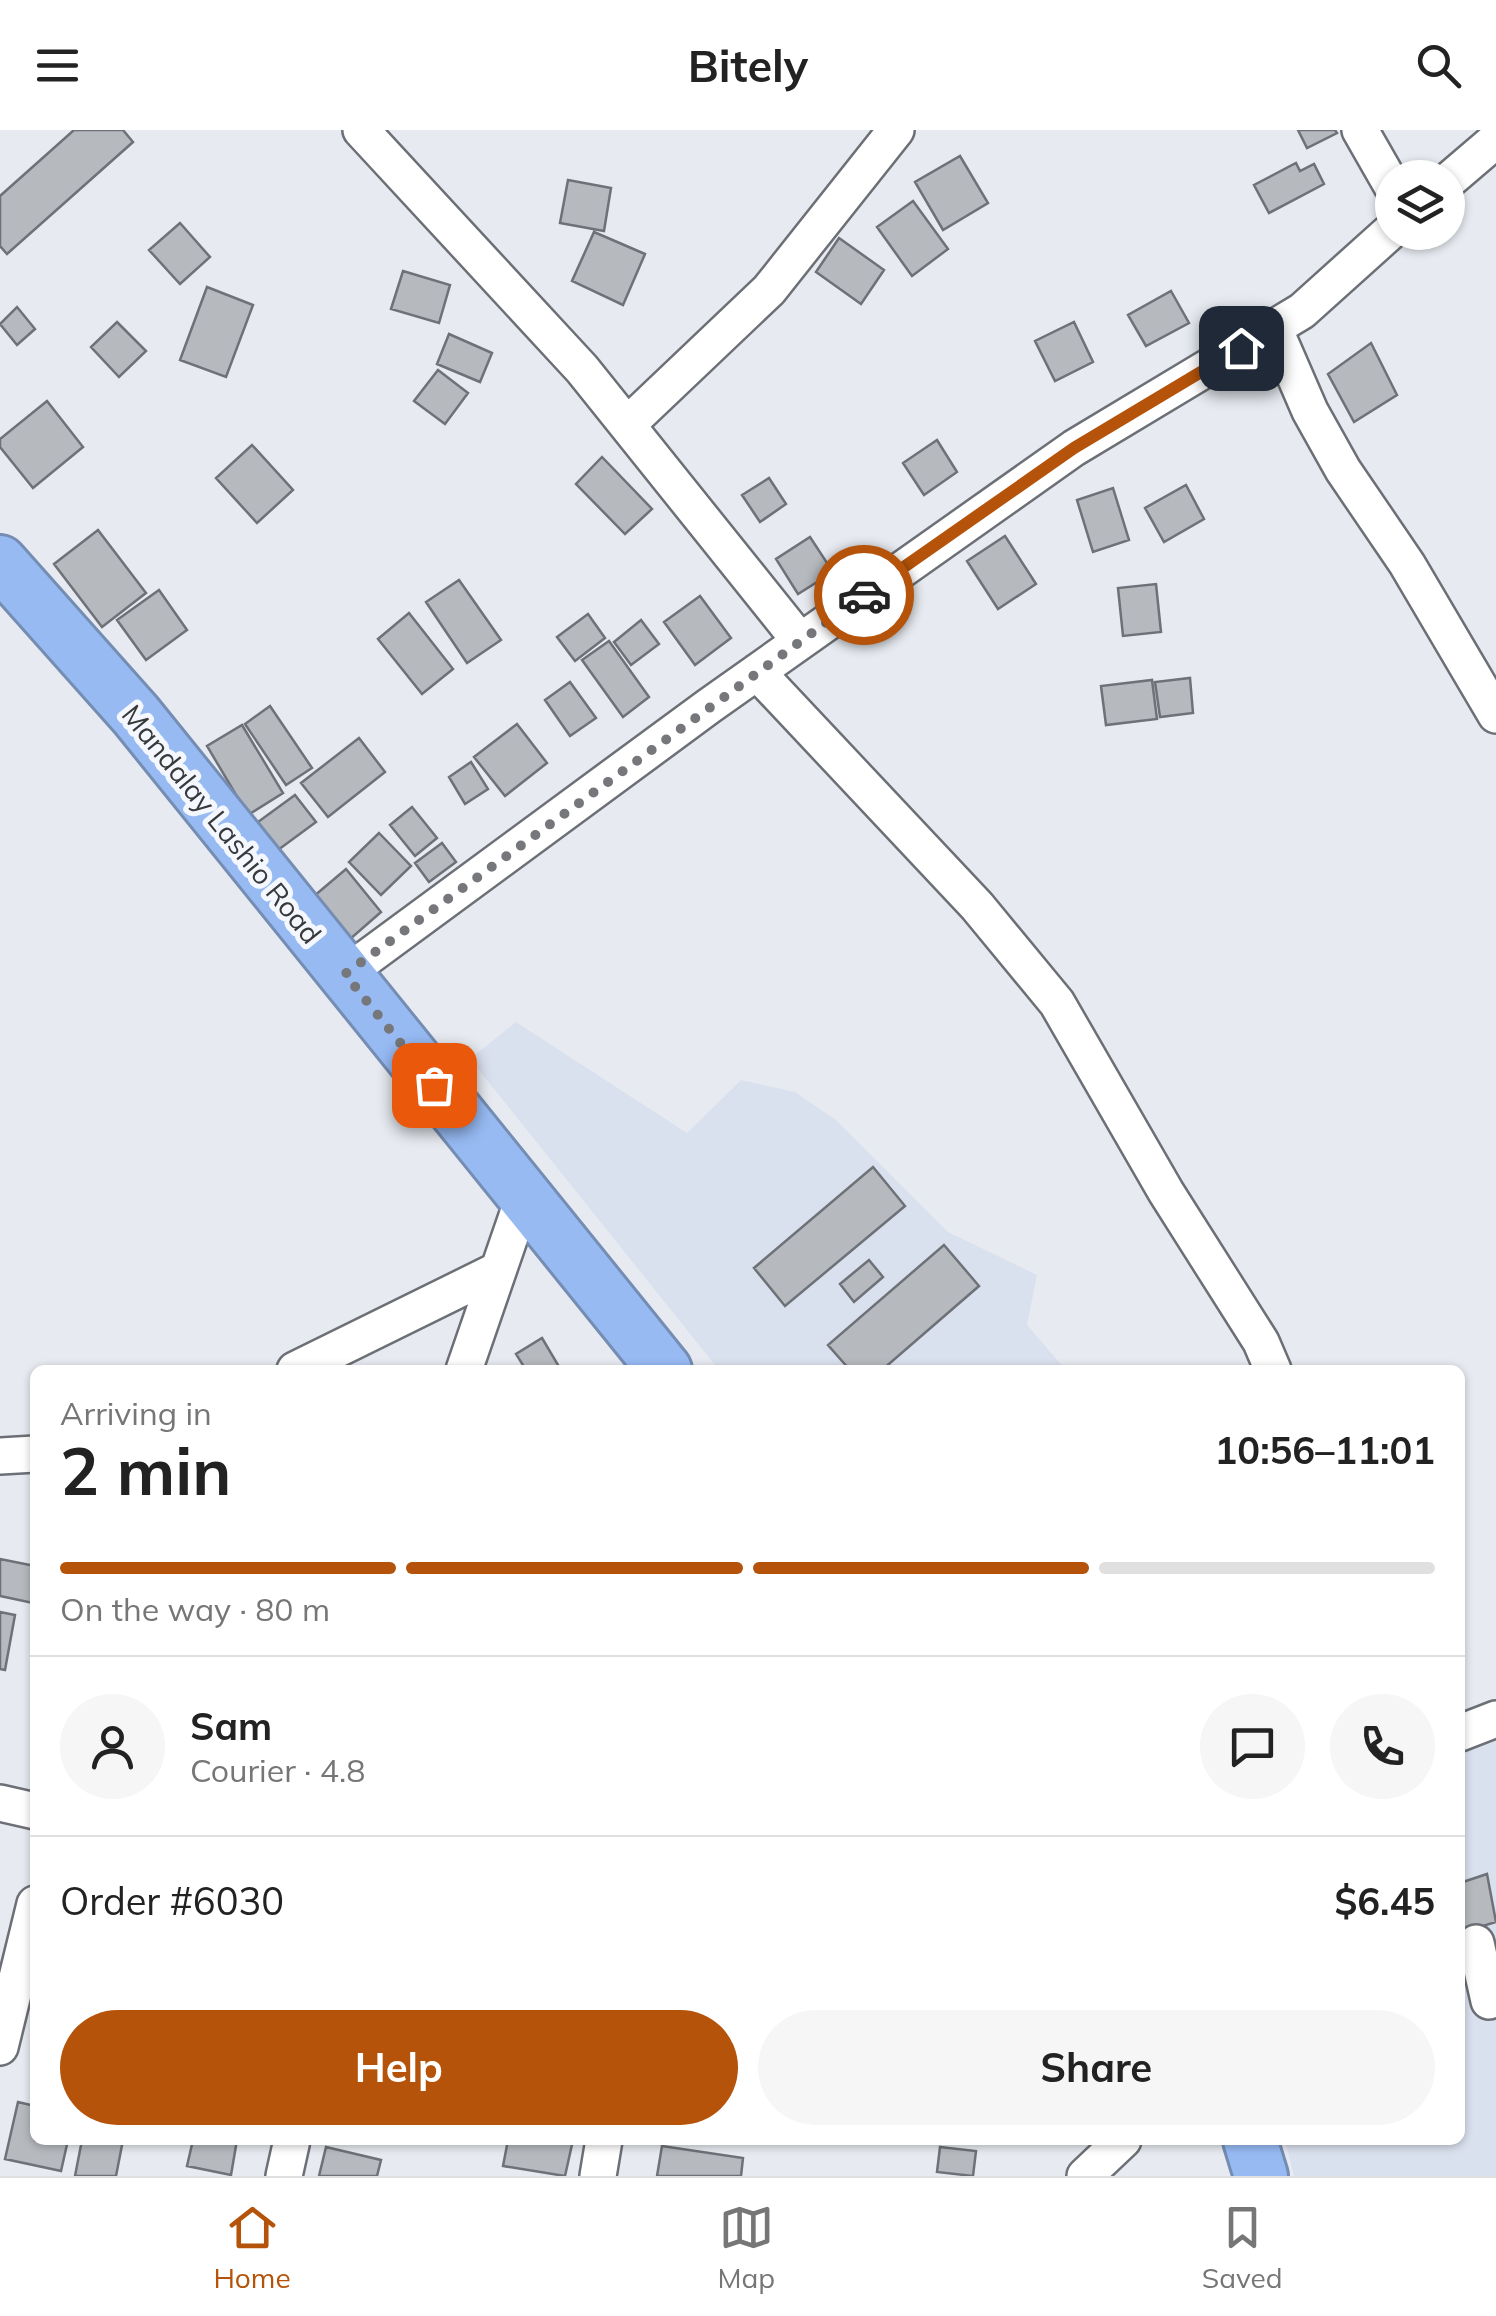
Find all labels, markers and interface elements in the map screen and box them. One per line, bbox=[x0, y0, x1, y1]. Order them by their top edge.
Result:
text: Bitely bbox=[688, 37, 808, 93]
icon: menu bbox=[30, 38, 85, 93]
icon: search bbox=[1411, 38, 1466, 93]
map controls bbox=[1375, 160, 1465, 250]
button: layers bbox=[1375, 160, 1465, 250]
pin bbox=[1199, 306, 1284, 391]
icon: home bbox=[1214, 321, 1269, 376]
courier bbox=[814, 545, 914, 645]
icon: car bbox=[837, 568, 892, 623]
street label: Mandalay Lashio Road bbox=[115, 697, 329, 951]
pin bbox=[392, 1043, 477, 1128]
icon: bag bbox=[407, 1058, 462, 1113]
text: Arriving in bbox=[60, 1393, 212, 1433]
text: 10:56–11:01 bbox=[1215, 1426, 1435, 1474]
text: 2 min bbox=[60, 1430, 231, 1511]
text: On the way · 80 m bbox=[60, 1589, 330, 1629]
button: person bbox=[60, 1694, 165, 1799]
button: chat bbox=[1200, 1694, 1305, 1799]
button: phone bbox=[1330, 1694, 1435, 1799]
text: Sam bbox=[190, 1702, 272, 1750]
text: Courier · 4.8 bbox=[190, 1750, 366, 1790]
text: Order #6030 bbox=[60, 1877, 284, 1925]
text: $6.45 bbox=[1334, 1877, 1435, 1925]
button: Help bbox=[60, 2010, 738, 2125]
button: Share bbox=[758, 2010, 1435, 2125]
tab: Home bbox=[213, 2200, 291, 2295]
tab: Map bbox=[717, 2200, 775, 2295]
tab: Saved bbox=[1202, 2200, 1283, 2295]

